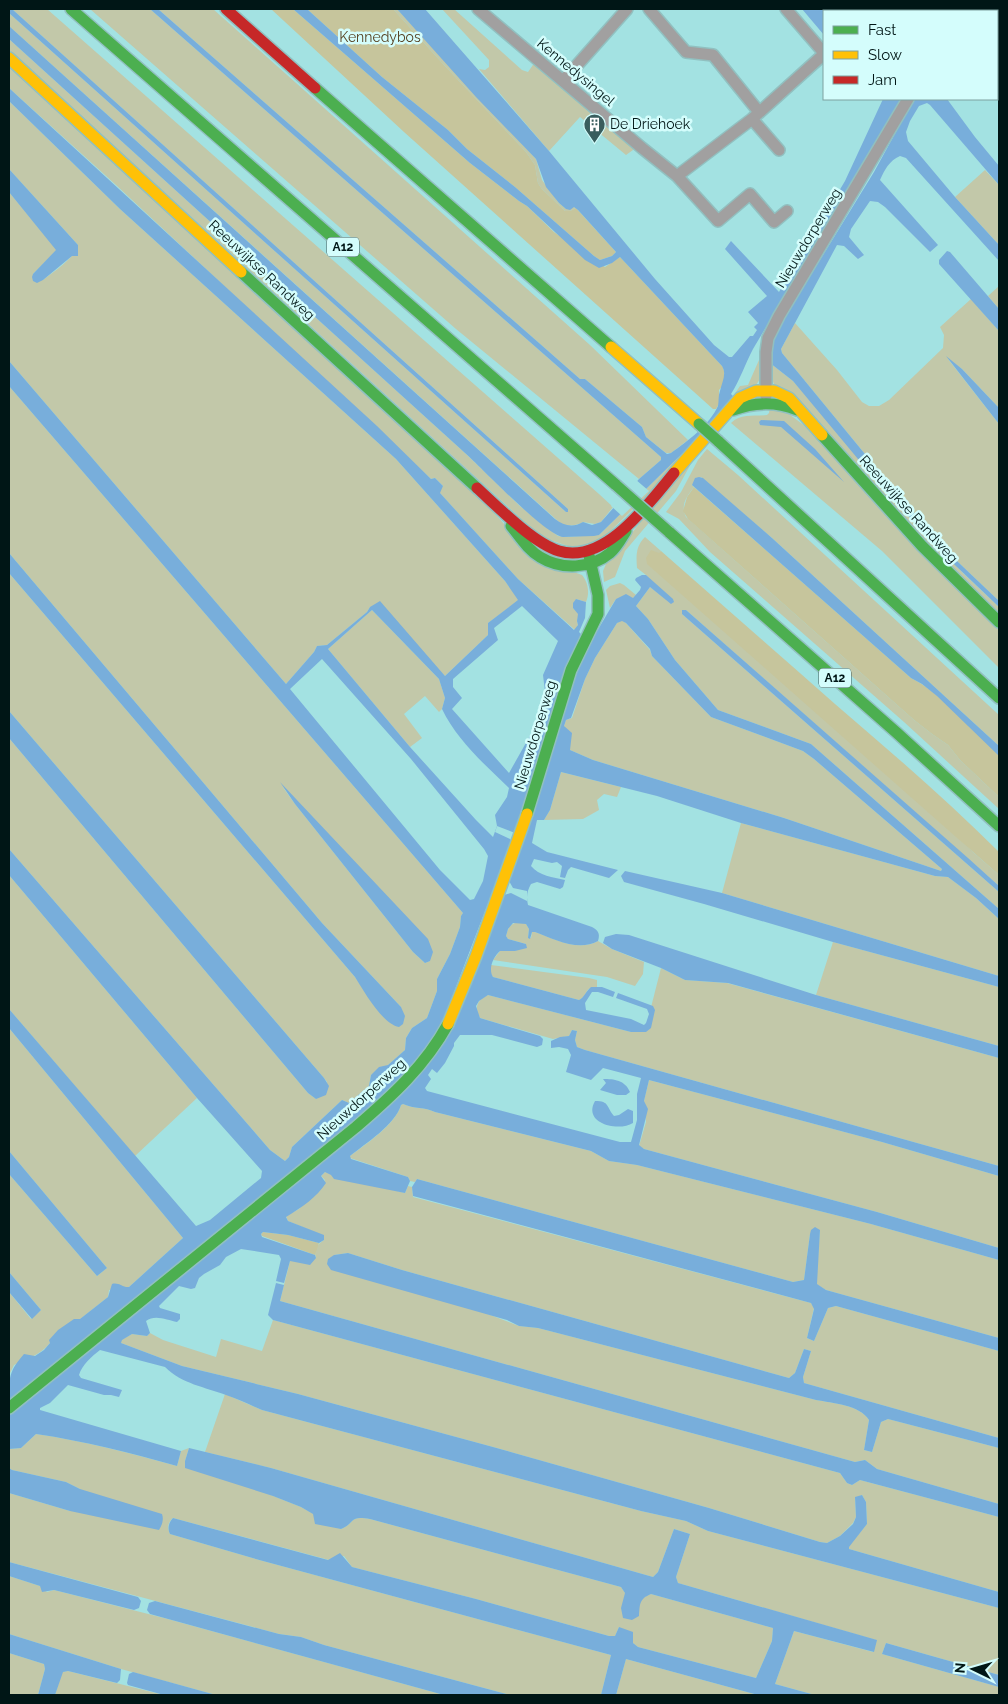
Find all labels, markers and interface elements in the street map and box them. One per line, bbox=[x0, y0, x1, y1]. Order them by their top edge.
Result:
legend bbox=[823, 10, 998, 100]
text: Fast bbox=[868, 21, 896, 39]
park label: Kennedybos bbox=[339, 29, 421, 45]
street label: Kennedysingel bbox=[534, 35, 618, 109]
text: Slow bbox=[868, 46, 902, 64]
text: Jam bbox=[868, 71, 897, 89]
building icon: De Driehoek bbox=[582, 112, 606, 143]
place label: De Driehoek bbox=[610, 116, 691, 132]
street label: Nieuwdorperweg bbox=[772, 185, 844, 291]
street label: Reeuwijkse Randweg bbox=[206, 217, 318, 323]
road number: A12 bbox=[327, 238, 359, 256]
street label: Reeuwijkse Randweg bbox=[857, 452, 961, 566]
road number: A12 bbox=[819, 668, 851, 688]
street label: Nieuwdorperweg bbox=[511, 679, 559, 791]
street label: Nieuwdorperweg bbox=[314, 1055, 408, 1143]
north arrow bbox=[948, 1644, 998, 1694]
text: N bbox=[952, 1662, 968, 1674]

